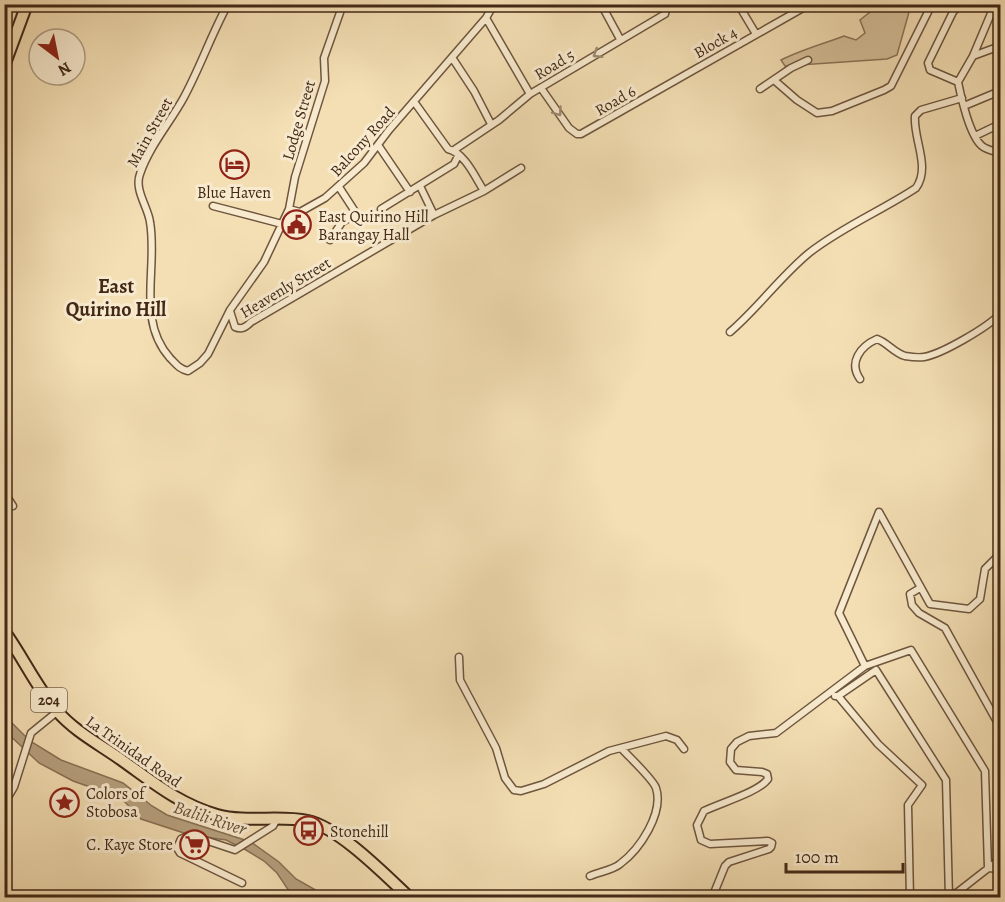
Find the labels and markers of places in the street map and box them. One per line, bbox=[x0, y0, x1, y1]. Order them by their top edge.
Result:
hotel icon: Blue Haven bbox=[218, 148, 250, 180]
place label: Blue Haven bbox=[197, 182, 271, 204]
place label: East Quirino Hill Barangay Hall bbox=[318, 206, 429, 246]
public building icon: East Quirino Hill Barangay Hall bbox=[281, 209, 313, 241]
place label: Colors of Stobosa bbox=[86, 783, 147, 823]
place icon: Colors of Stobosa bbox=[49, 786, 81, 818]
bus stop icon: Stonehill bbox=[293, 815, 325, 847]
place label: Stonehill bbox=[330, 821, 389, 843]
supermarket icon: C. Kaye Store bbox=[178, 828, 210, 860]
place label: C. Kaye Store bbox=[86, 834, 173, 856]

